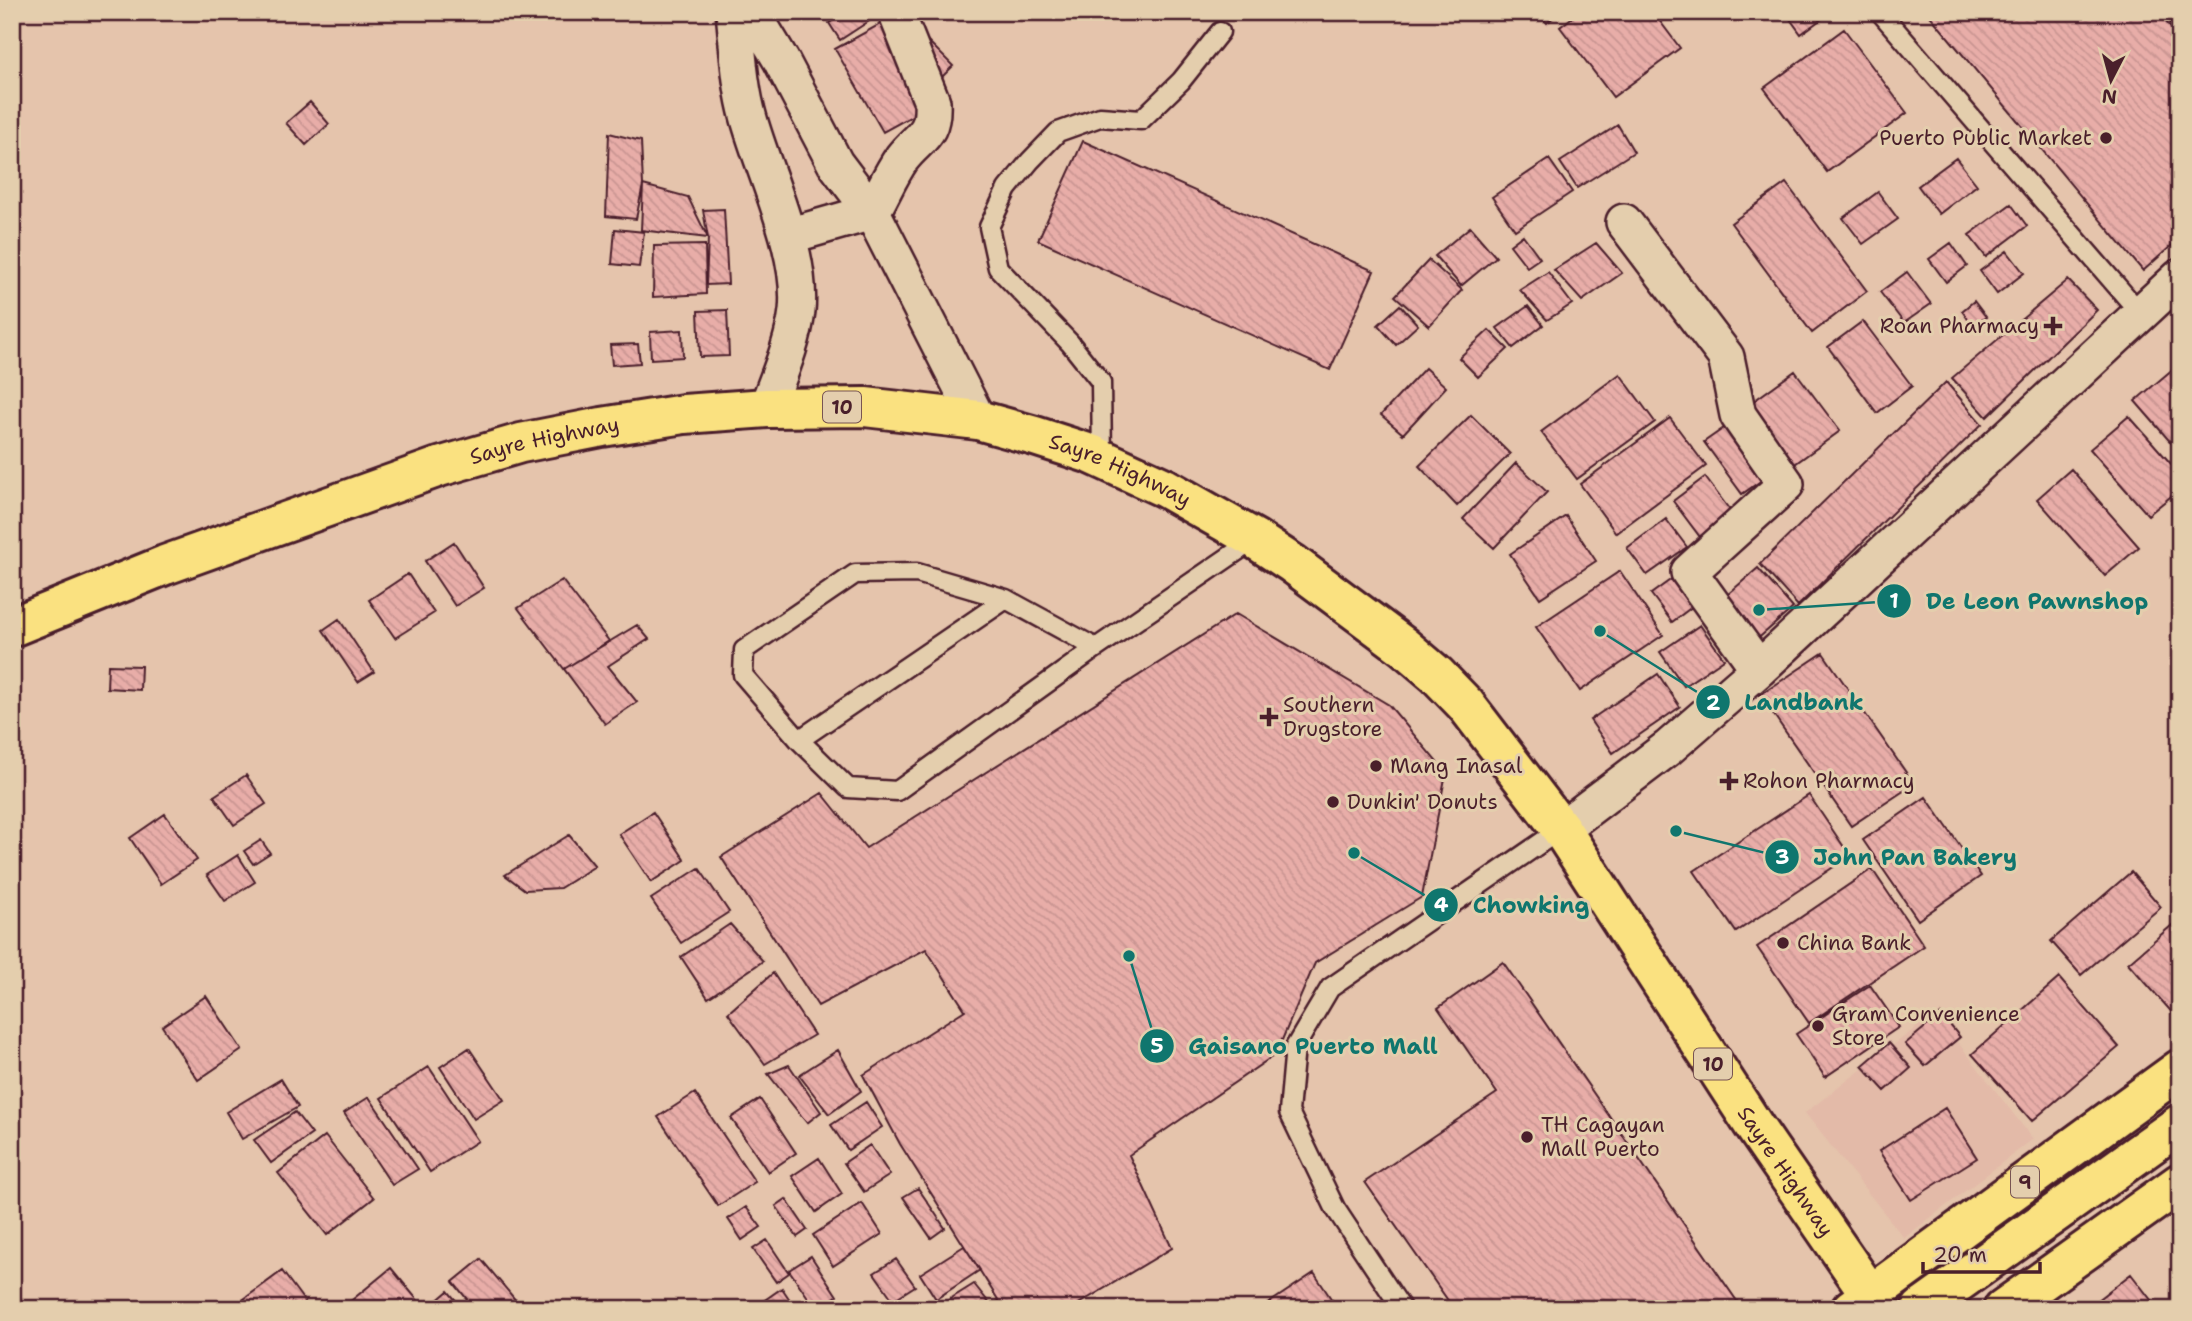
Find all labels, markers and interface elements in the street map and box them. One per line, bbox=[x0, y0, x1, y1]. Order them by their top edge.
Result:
north arrow bbox=[2076, 46, 2146, 116]
text: N bbox=[2100, 83, 2118, 110]
place label: Puerto Public Market bbox=[1879, 124, 2092, 152]
marker: Puerto Public Market bbox=[2098, 130, 2114, 146]
place label: Roan Pharmacy bbox=[1880, 312, 2039, 340]
marker: Roan Pharmacy bbox=[2045, 318, 2061, 334]
road number: 10 bbox=[823, 392, 861, 422]
street label: Sayre Highway bbox=[466, 410, 621, 471]
street label: Sayre Highway bbox=[1045, 427, 1196, 514]
callout: De Leon Pawnshop bbox=[1876, 579, 2162, 623]
text: De Leon Pawnshop bbox=[1926, 586, 2149, 616]
text: 1 bbox=[1889, 587, 1899, 615]
callout: Landbank bbox=[1696, 680, 1878, 724]
text: Landbank bbox=[1744, 687, 1864, 717]
text: 2 bbox=[1706, 689, 1721, 717]
place label: Southern Drugstore bbox=[1283, 691, 1382, 743]
marker: Southern Drugstore bbox=[1261, 709, 1277, 725]
place label: Mang Inasal bbox=[1390, 752, 1523, 780]
marker: Mang Inasal bbox=[1368, 758, 1384, 774]
place label: Rohon Pharmacy bbox=[1743, 767, 1915, 795]
marker: Rohon Pharmacy bbox=[1721, 773, 1737, 789]
place label: Dunkin' Donuts bbox=[1347, 788, 1498, 816]
marker: Dunkin' Donuts bbox=[1325, 794, 1341, 810]
callout: John Pan Bakery bbox=[1764, 835, 2031, 879]
text: John Pan Bakery bbox=[1813, 842, 2017, 872]
text: 3 bbox=[1775, 843, 1789, 871]
callout: Chowking bbox=[1424, 883, 1603, 927]
text: Chowking bbox=[1473, 890, 1589, 920]
text: 4 bbox=[1434, 891, 1449, 919]
place label: China Bank bbox=[1797, 929, 1911, 957]
marker: China Bank bbox=[1775, 935, 1791, 951]
place label: Gram Convenience Store bbox=[1832, 1000, 2020, 1052]
marker: Gram Convenience Store bbox=[1810, 1018, 1826, 1034]
callout: Gaisano Puerto Mall bbox=[1139, 1024, 1452, 1068]
text: Gaisano Puerto Mall bbox=[1188, 1031, 1438, 1061]
text: 5 bbox=[1150, 1032, 1164, 1060]
road number: 10 bbox=[1694, 1048, 1732, 1080]
street label: Sayre Highway bbox=[1731, 1101, 1840, 1243]
place label: TH Cagayan Mall Puerto bbox=[1541, 1111, 1665, 1163]
marker: TH Cagayan Mall Puerto bbox=[1519, 1129, 1535, 1145]
road number: 9 bbox=[2011, 1166, 2039, 1198]
scale bar bbox=[1923, 1230, 2040, 1274]
text: 20 m bbox=[1933, 1241, 1987, 1269]

